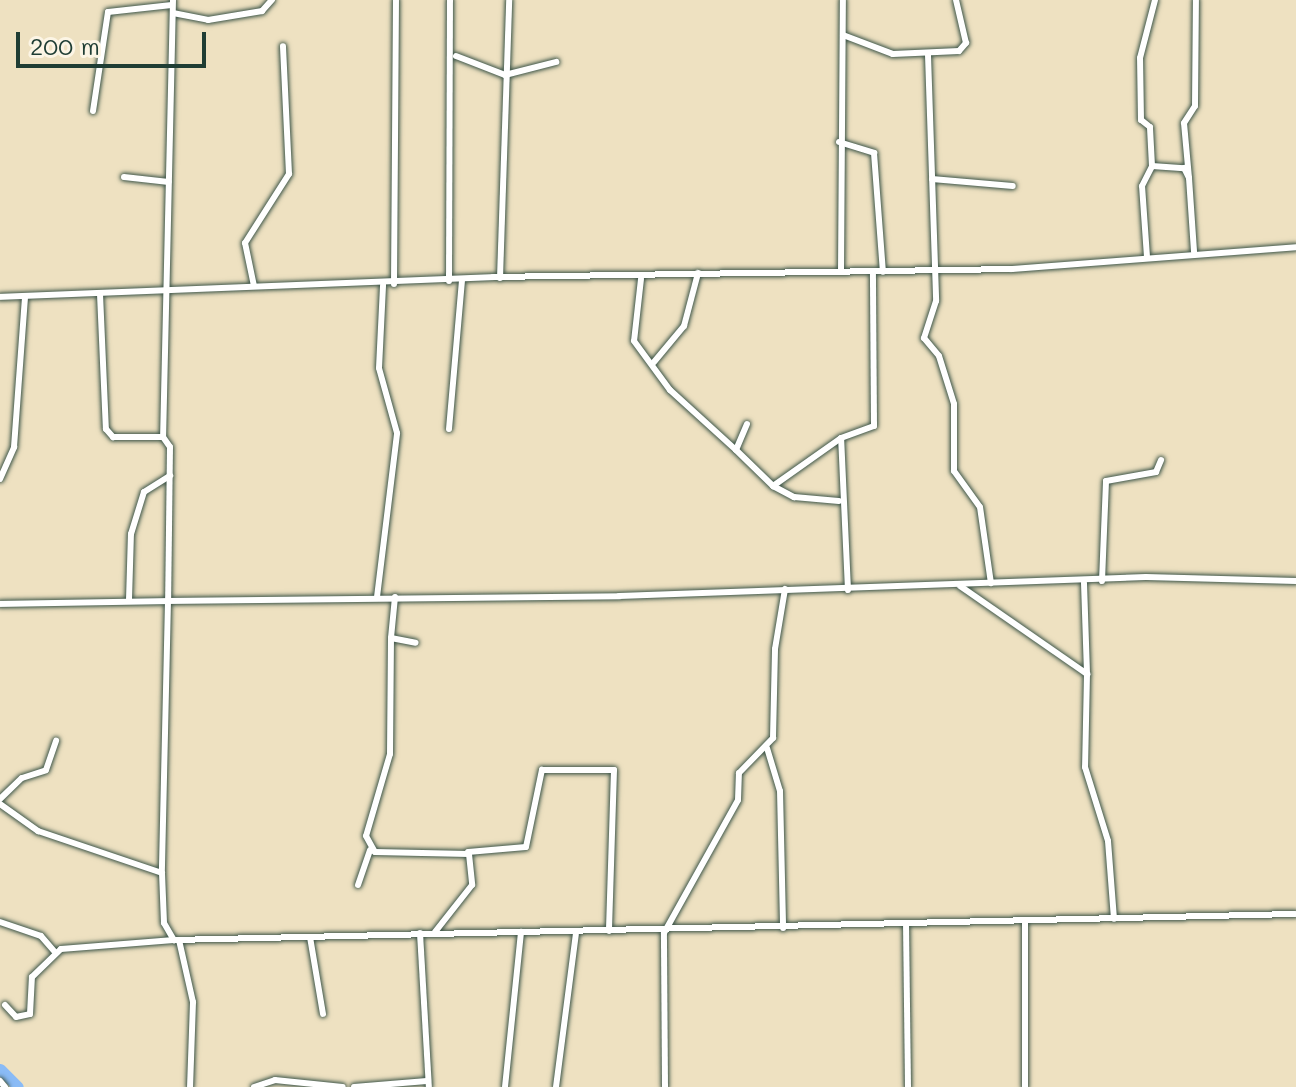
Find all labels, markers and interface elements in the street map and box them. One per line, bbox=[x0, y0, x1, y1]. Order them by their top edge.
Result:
scale bar bbox=[20, 16, 210, 66]
text: 200 m bbox=[30, 30, 100, 61]

